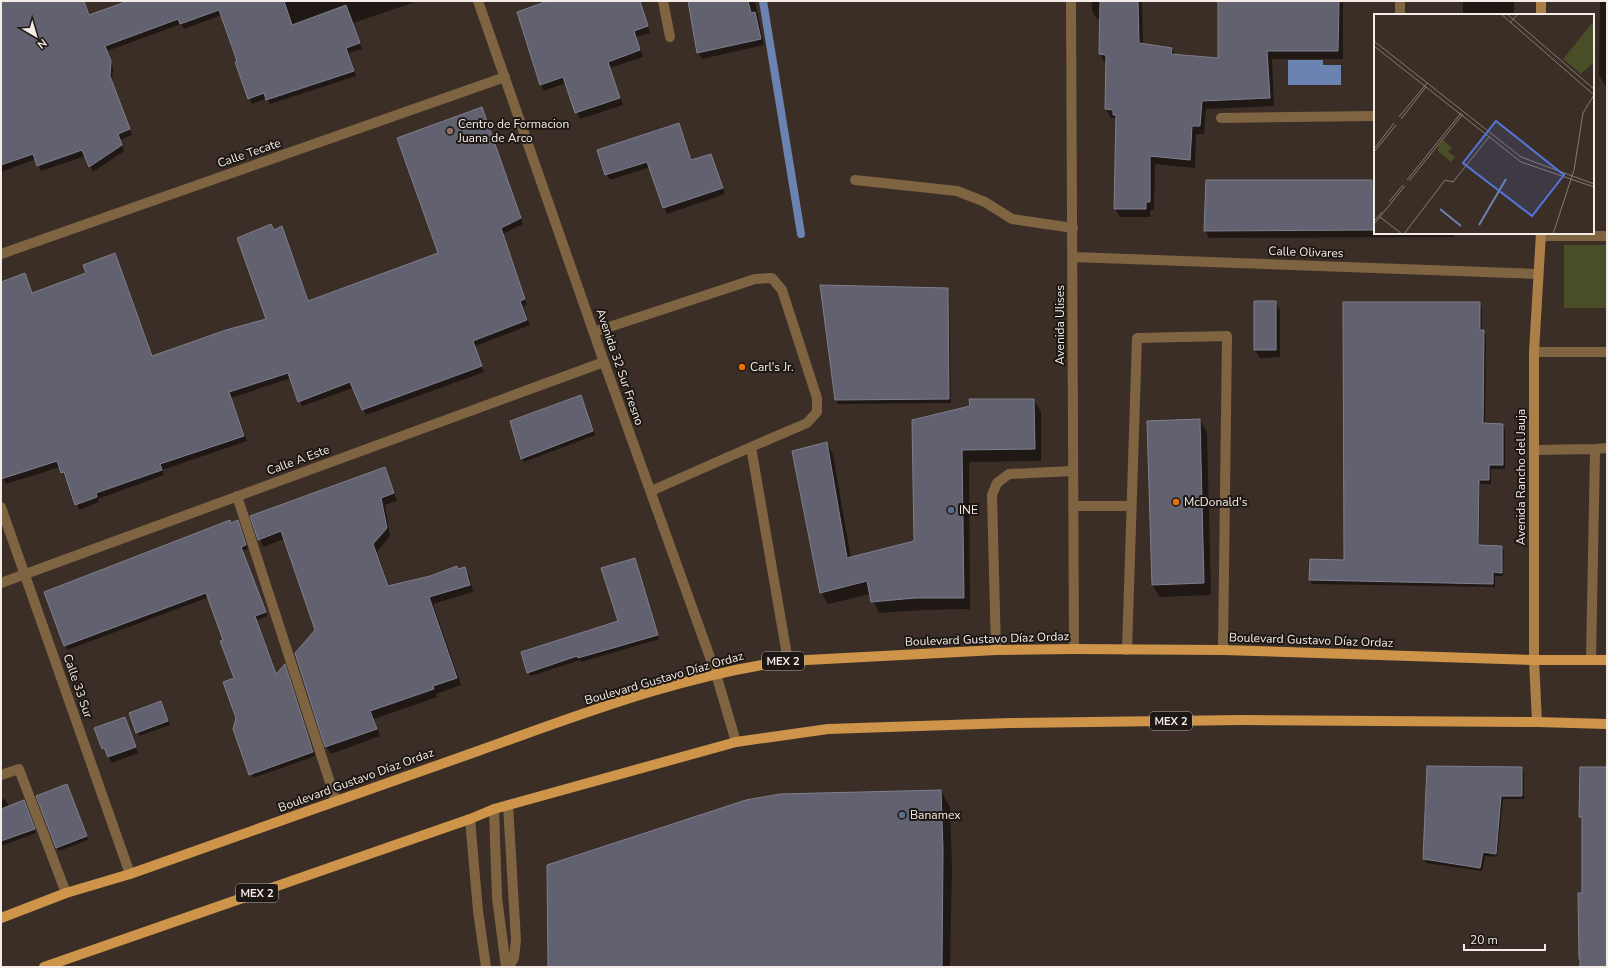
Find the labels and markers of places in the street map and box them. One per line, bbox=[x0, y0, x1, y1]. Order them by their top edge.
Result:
place label: Centro de Formacion Juana de Arco bbox=[457, 116, 569, 146]
marker: Centro de Formacion Juana de Arco bbox=[445, 126, 455, 136]
place label: Carl's Jr. bbox=[750, 359, 794, 375]
marker: Carl's Jr. bbox=[737, 362, 747, 372]
place label: McDonald's bbox=[1184, 494, 1248, 510]
marker: McDonald's bbox=[1171, 497, 1181, 507]
place label: INE bbox=[959, 502, 978, 518]
marker: INE bbox=[946, 505, 956, 515]
place label: Banamex bbox=[910, 807, 961, 823]
marker: Banamex bbox=[897, 810, 907, 820]

